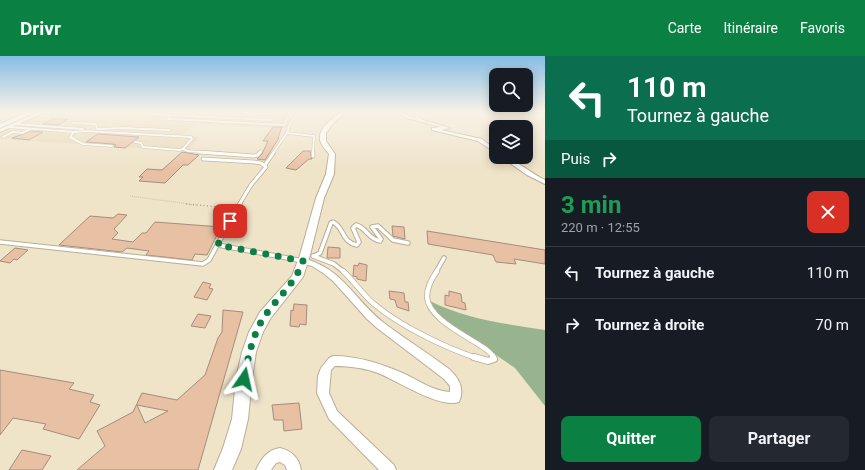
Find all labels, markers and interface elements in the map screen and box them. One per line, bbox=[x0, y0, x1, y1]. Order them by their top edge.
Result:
text: Drivr bbox=[20, 17, 61, 40]
text: Carte bbox=[668, 20, 701, 36]
text: Itinéraire bbox=[723, 20, 778, 36]
text: Favoris bbox=[800, 20, 845, 36]
map controls bbox=[489, 68, 533, 164]
button: search bbox=[489, 68, 533, 112]
text: 110 m bbox=[627, 71, 706, 104]
icon: left bbox=[561, 72, 613, 124]
text: Tournez à gauche bbox=[627, 105, 769, 126]
button: layers bbox=[489, 120, 533, 164]
icon: right bbox=[598, 148, 620, 170]
text: Puis bbox=[561, 150, 590, 168]
text: 3 min bbox=[561, 191, 621, 219]
button: close bbox=[807, 191, 849, 233]
pin bbox=[213, 204, 247, 238]
icon: arrive bbox=[219, 210, 241, 232]
text: 220 m · 12:55 bbox=[561, 220, 640, 235]
icon: left bbox=[561, 262, 583, 284]
text: Tournez à gauche bbox=[595, 264, 714, 282]
text: 110 m bbox=[807, 264, 849, 282]
icon: right bbox=[561, 314, 583, 336]
text: Tournez à droite bbox=[595, 316, 704, 334]
text: 70 m bbox=[815, 316, 849, 334]
position arrow bbox=[223, 358, 265, 400]
button: Quitter bbox=[561, 416, 701, 462]
button: Partager bbox=[709, 416, 849, 462]

